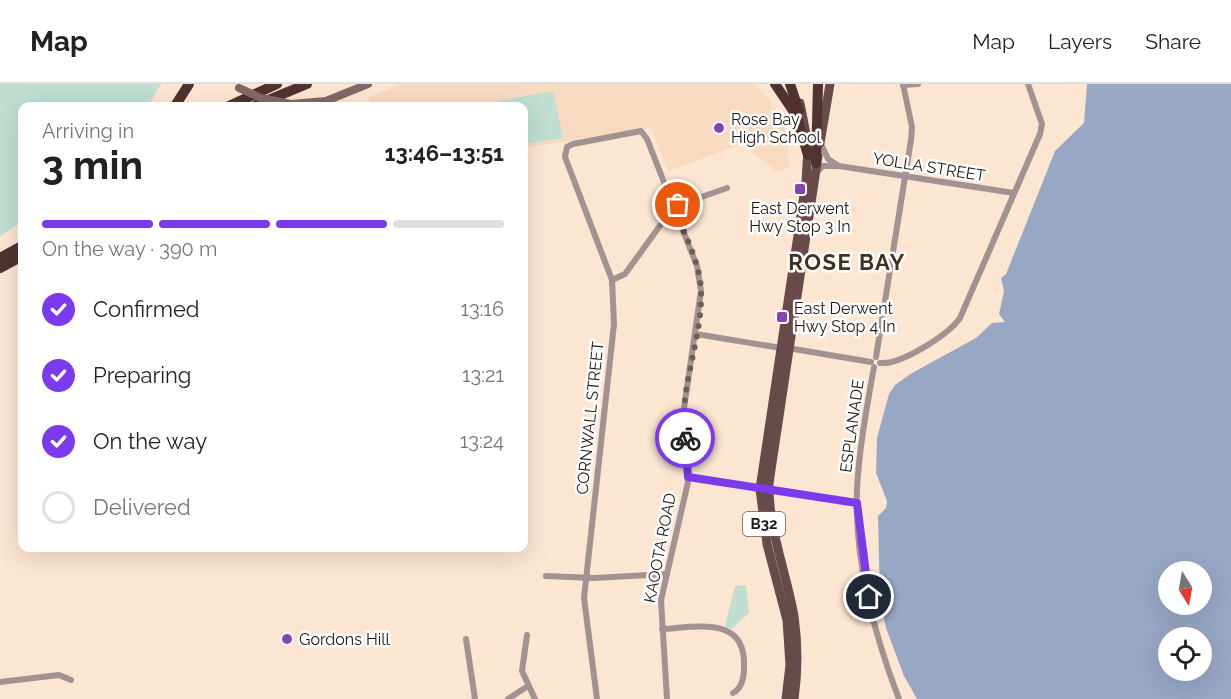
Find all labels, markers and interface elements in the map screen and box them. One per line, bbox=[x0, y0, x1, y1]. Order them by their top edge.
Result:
text: Map bbox=[30, 25, 88, 58]
text: Map bbox=[972, 29, 1015, 54]
text: Layers bbox=[1048, 29, 1112, 54]
text: Share bbox=[1145, 29, 1201, 54]
place label: Rose Bay High School bbox=[731, 110, 821, 147]
text: Arriving in bbox=[42, 119, 134, 143]
marker: Rose Bay High School bbox=[712, 121, 726, 135]
text: 13:46–13:51 bbox=[385, 140, 504, 166]
text: 3 min bbox=[42, 142, 143, 188]
street label: YOLLA STREET bbox=[871, 149, 987, 185]
pin bbox=[652, 179, 703, 230]
marker: East Derwent Hwy Stop 3 In bbox=[793, 182, 807, 196]
icon: bag bbox=[661, 188, 694, 221]
place label: East Derwent Hwy Stop 3 In bbox=[749, 199, 851, 236]
text: On the way · 390 m bbox=[42, 237, 217, 261]
district label: ROSE BAY bbox=[788, 249, 906, 275]
icon: check bbox=[42, 293, 75, 326]
text: Confirmed bbox=[93, 296, 200, 322]
text: 13:16 bbox=[460, 297, 504, 321]
place label: East Derwent Hwy Stop 4 In bbox=[794, 299, 896, 336]
marker: East Derwent Hwy Stop 4 In bbox=[775, 310, 789, 324]
street label: CORNWALL STREET bbox=[573, 340, 608, 495]
icon: check bbox=[42, 359, 75, 392]
text: Preparing bbox=[93, 362, 191, 388]
text: 13:21 bbox=[462, 363, 504, 387]
street label: ESPLANADE bbox=[836, 378, 868, 474]
courier bbox=[655, 408, 715, 468]
icon: bike bbox=[669, 422, 702, 455]
icon: check bbox=[42, 425, 75, 458]
text: On the way bbox=[93, 428, 207, 454]
text: 13:24 bbox=[460, 429, 504, 453]
street label: KAOOTA ROAD bbox=[640, 491, 680, 605]
text: Delivered bbox=[93, 494, 191, 520]
road number: B32 bbox=[743, 512, 785, 536]
north arrow bbox=[1158, 561, 1212, 615]
map controls bbox=[1158, 561, 1212, 681]
pin bbox=[843, 571, 894, 622]
icon: home bbox=[852, 580, 885, 613]
button: locate bbox=[1158, 627, 1212, 681]
place label: Gordons Hill bbox=[299, 630, 391, 649]
marker: Gordons Hill bbox=[280, 632, 294, 646]

